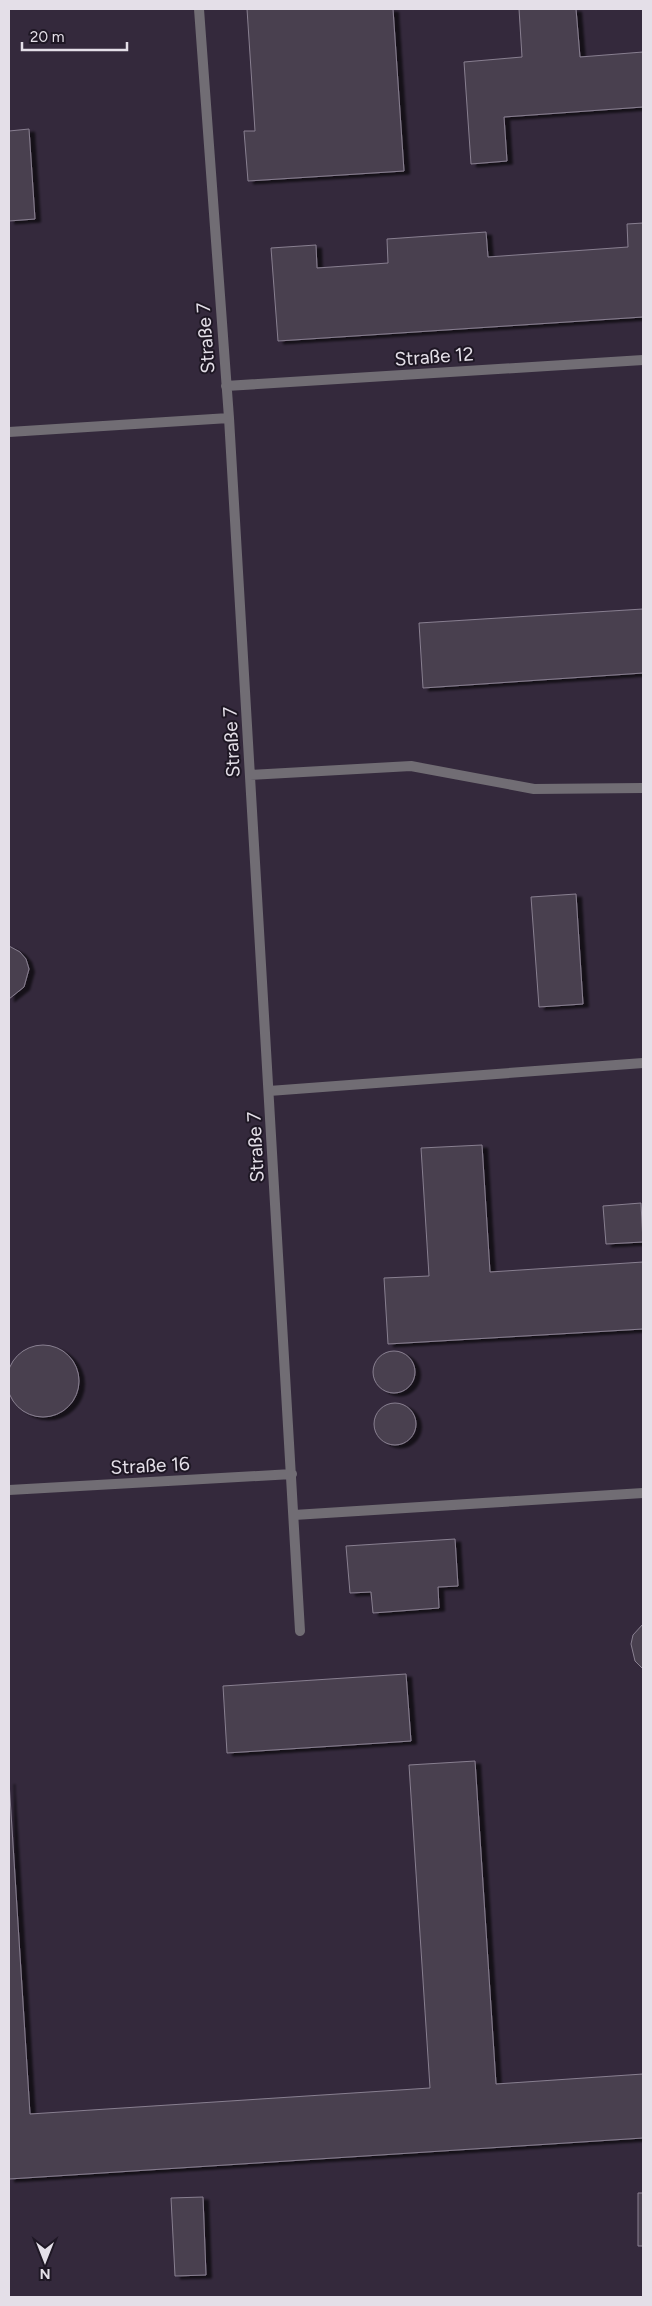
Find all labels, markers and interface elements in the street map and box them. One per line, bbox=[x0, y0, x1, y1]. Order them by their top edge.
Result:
scale bar bbox=[22, 20, 128, 52]
text: 20 m bbox=[30, 28, 64, 46]
street label: Straße 7 bbox=[192, 302, 219, 374]
street label: Straße 12 bbox=[394, 342, 474, 371]
street label: Straße 7 bbox=[218, 706, 245, 778]
street label: Straße 7 bbox=[242, 1111, 269, 1183]
street label: Straße 16 bbox=[110, 1452, 190, 1479]
north arrow bbox=[20, 2236, 70, 2286]
text: N bbox=[40, 2265, 50, 2282]

